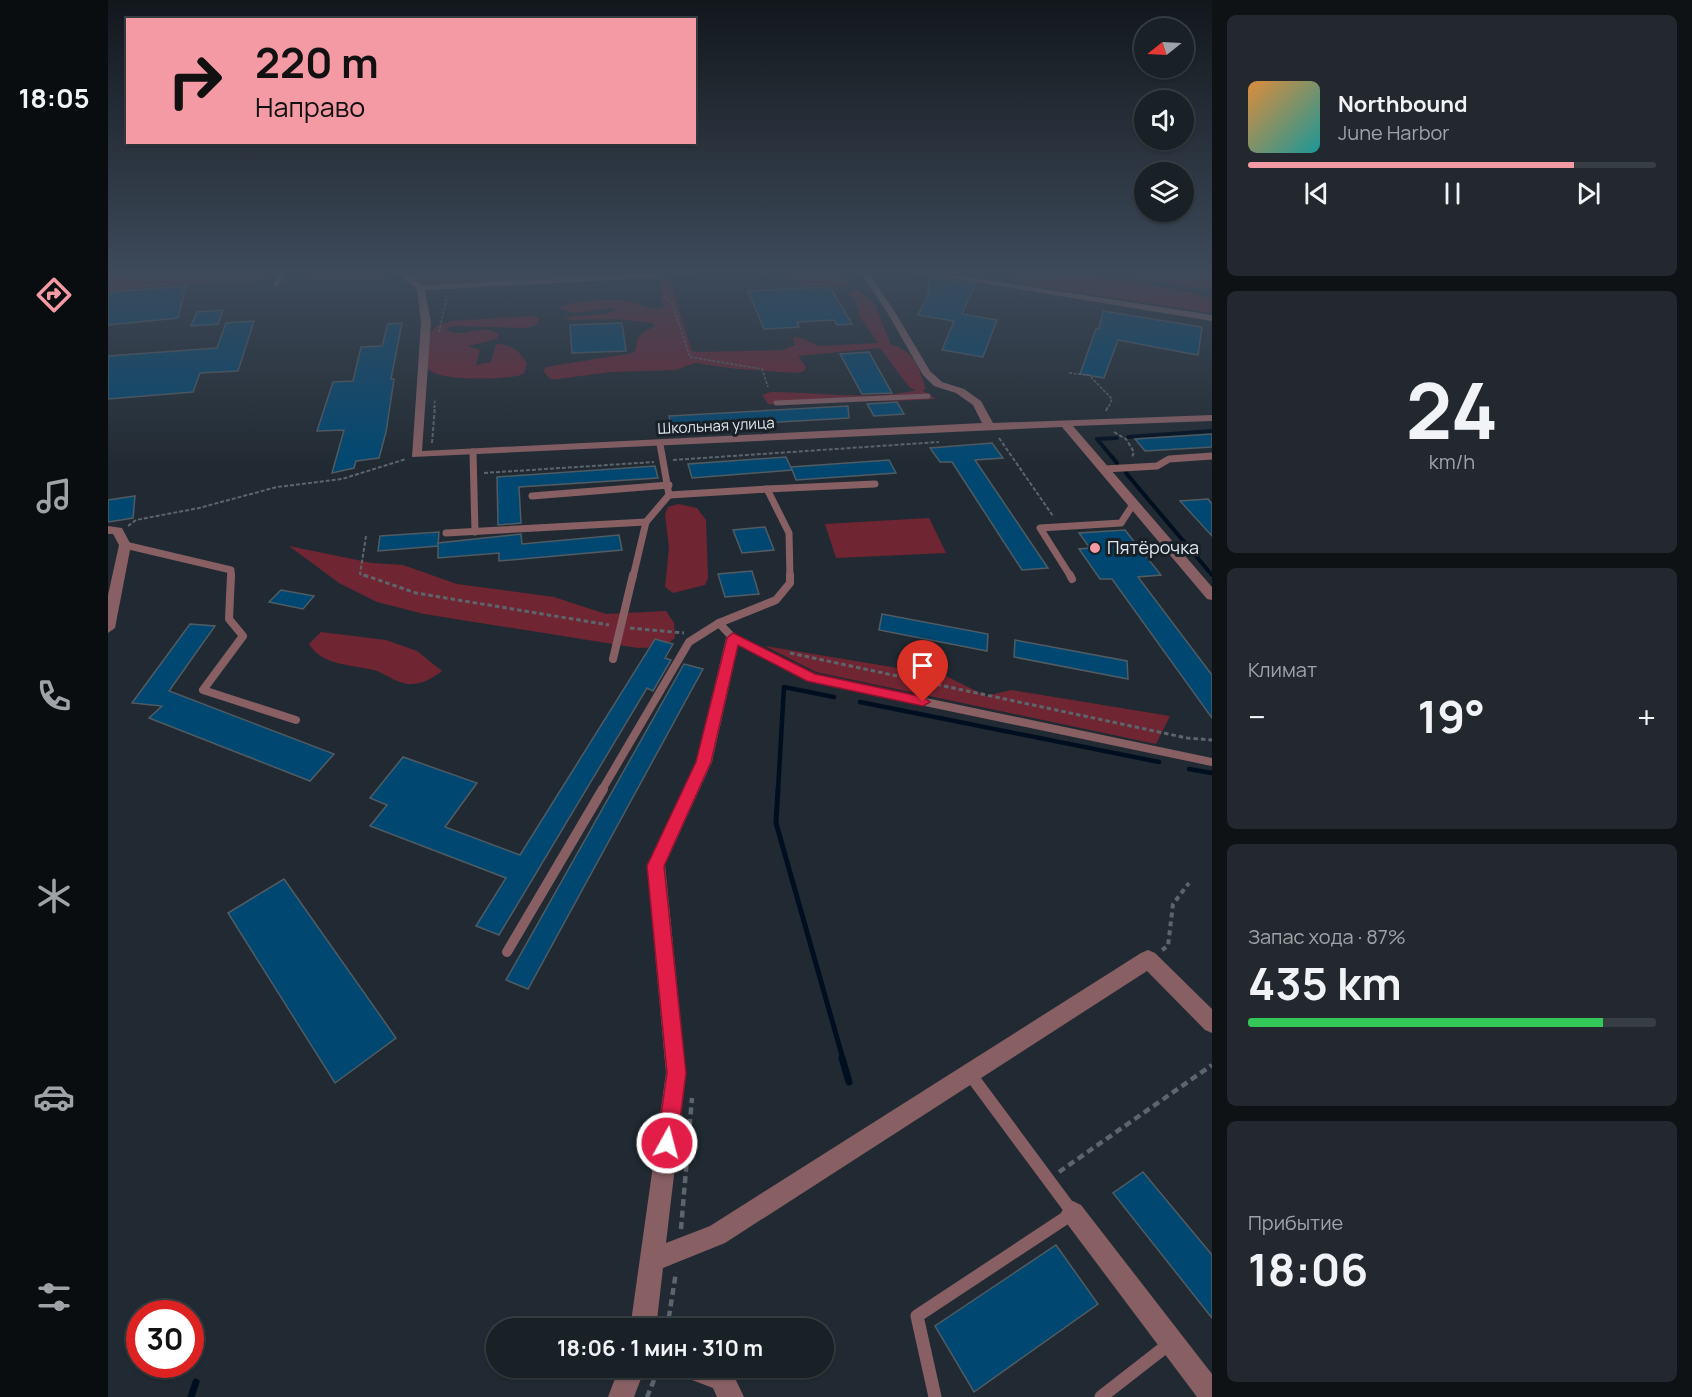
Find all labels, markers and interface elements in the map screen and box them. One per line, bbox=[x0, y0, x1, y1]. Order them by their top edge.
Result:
north arrow bbox=[1134, 18, 1194, 78]
map controls bbox=[1134, 18, 1194, 222]
text: 220 m bbox=[255, 33, 379, 91]
icon: right bbox=[156, 42, 234, 120]
text: 18:05 bbox=[18, 79, 90, 116]
text: Направо bbox=[255, 88, 365, 125]
text: Northbound bbox=[1338, 89, 1468, 119]
button: sound bbox=[1134, 90, 1194, 150]
text: June Harbor bbox=[1338, 119, 1450, 146]
button: layers bbox=[1134, 162, 1194, 222]
icon: previous bbox=[1300, 177, 1333, 210]
icon: pause bbox=[1436, 177, 1469, 210]
icon: next bbox=[1572, 177, 1605, 210]
icon: directions bbox=[33, 274, 75, 316]
text: 24 bbox=[1406, 356, 1498, 462]
street label: Школьная улица bbox=[657, 412, 775, 439]
text: km/h bbox=[1429, 448, 1475, 475]
icon: music bbox=[33, 475, 75, 517]
place label: Пятёрочка bbox=[1107, 535, 1199, 559]
marker: Пятёрочка bbox=[1088, 541, 1102, 555]
pin bbox=[897, 640, 948, 702]
icon: arrive bbox=[906, 649, 939, 682]
text: Климат bbox=[1248, 656, 1317, 683]
icon: phone bbox=[33, 675, 75, 717]
text: 19° bbox=[1417, 685, 1485, 747]
text: − bbox=[1248, 694, 1266, 739]
text: + bbox=[1637, 694, 1656, 739]
icon: climate bbox=[33, 875, 75, 917]
text: Запас хода · 87% bbox=[1248, 923, 1406, 950]
text: 435 km bbox=[1248, 952, 1402, 1014]
icon: car bbox=[33, 1076, 75, 1118]
position arrow bbox=[635, 1111, 699, 1175]
text: Прибытие bbox=[1248, 1209, 1343, 1236]
text: 18:06 bbox=[1248, 1238, 1368, 1300]
icon: filters bbox=[33, 1276, 75, 1318]
speed limit sign: 30 bbox=[126, 1300, 204, 1378]
text: 18:06 · 1 мин · 310 m bbox=[557, 1333, 763, 1363]

